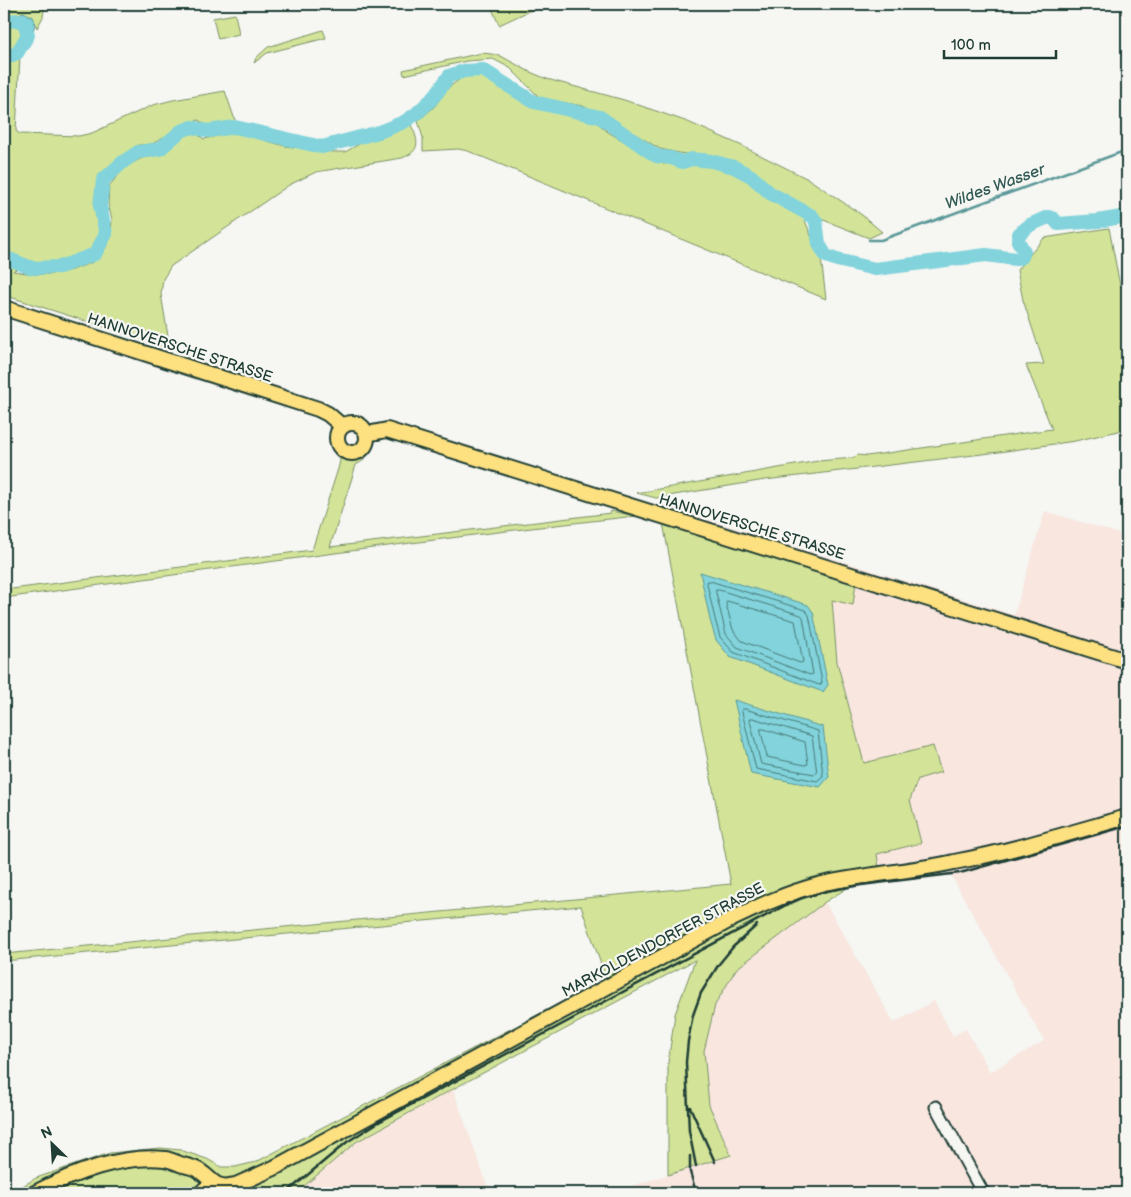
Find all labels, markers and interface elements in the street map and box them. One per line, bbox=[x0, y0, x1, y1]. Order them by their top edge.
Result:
scale bar bbox=[944, 28, 1056, 60]
text: 100 m bbox=[951, 36, 991, 55]
water label: Wildes Wasser bbox=[942, 160, 1049, 214]
street label: HANNOVERSCHE STRASSE bbox=[85, 309, 275, 387]
street label: HANNOVERSCHE STRASSE bbox=[657, 490, 847, 564]
street label: MARKOLDENDORFER STRASSE bbox=[559, 878, 767, 1001]
north arrow bbox=[28, 1120, 78, 1170]
text: N bbox=[38, 1123, 55, 1143]

